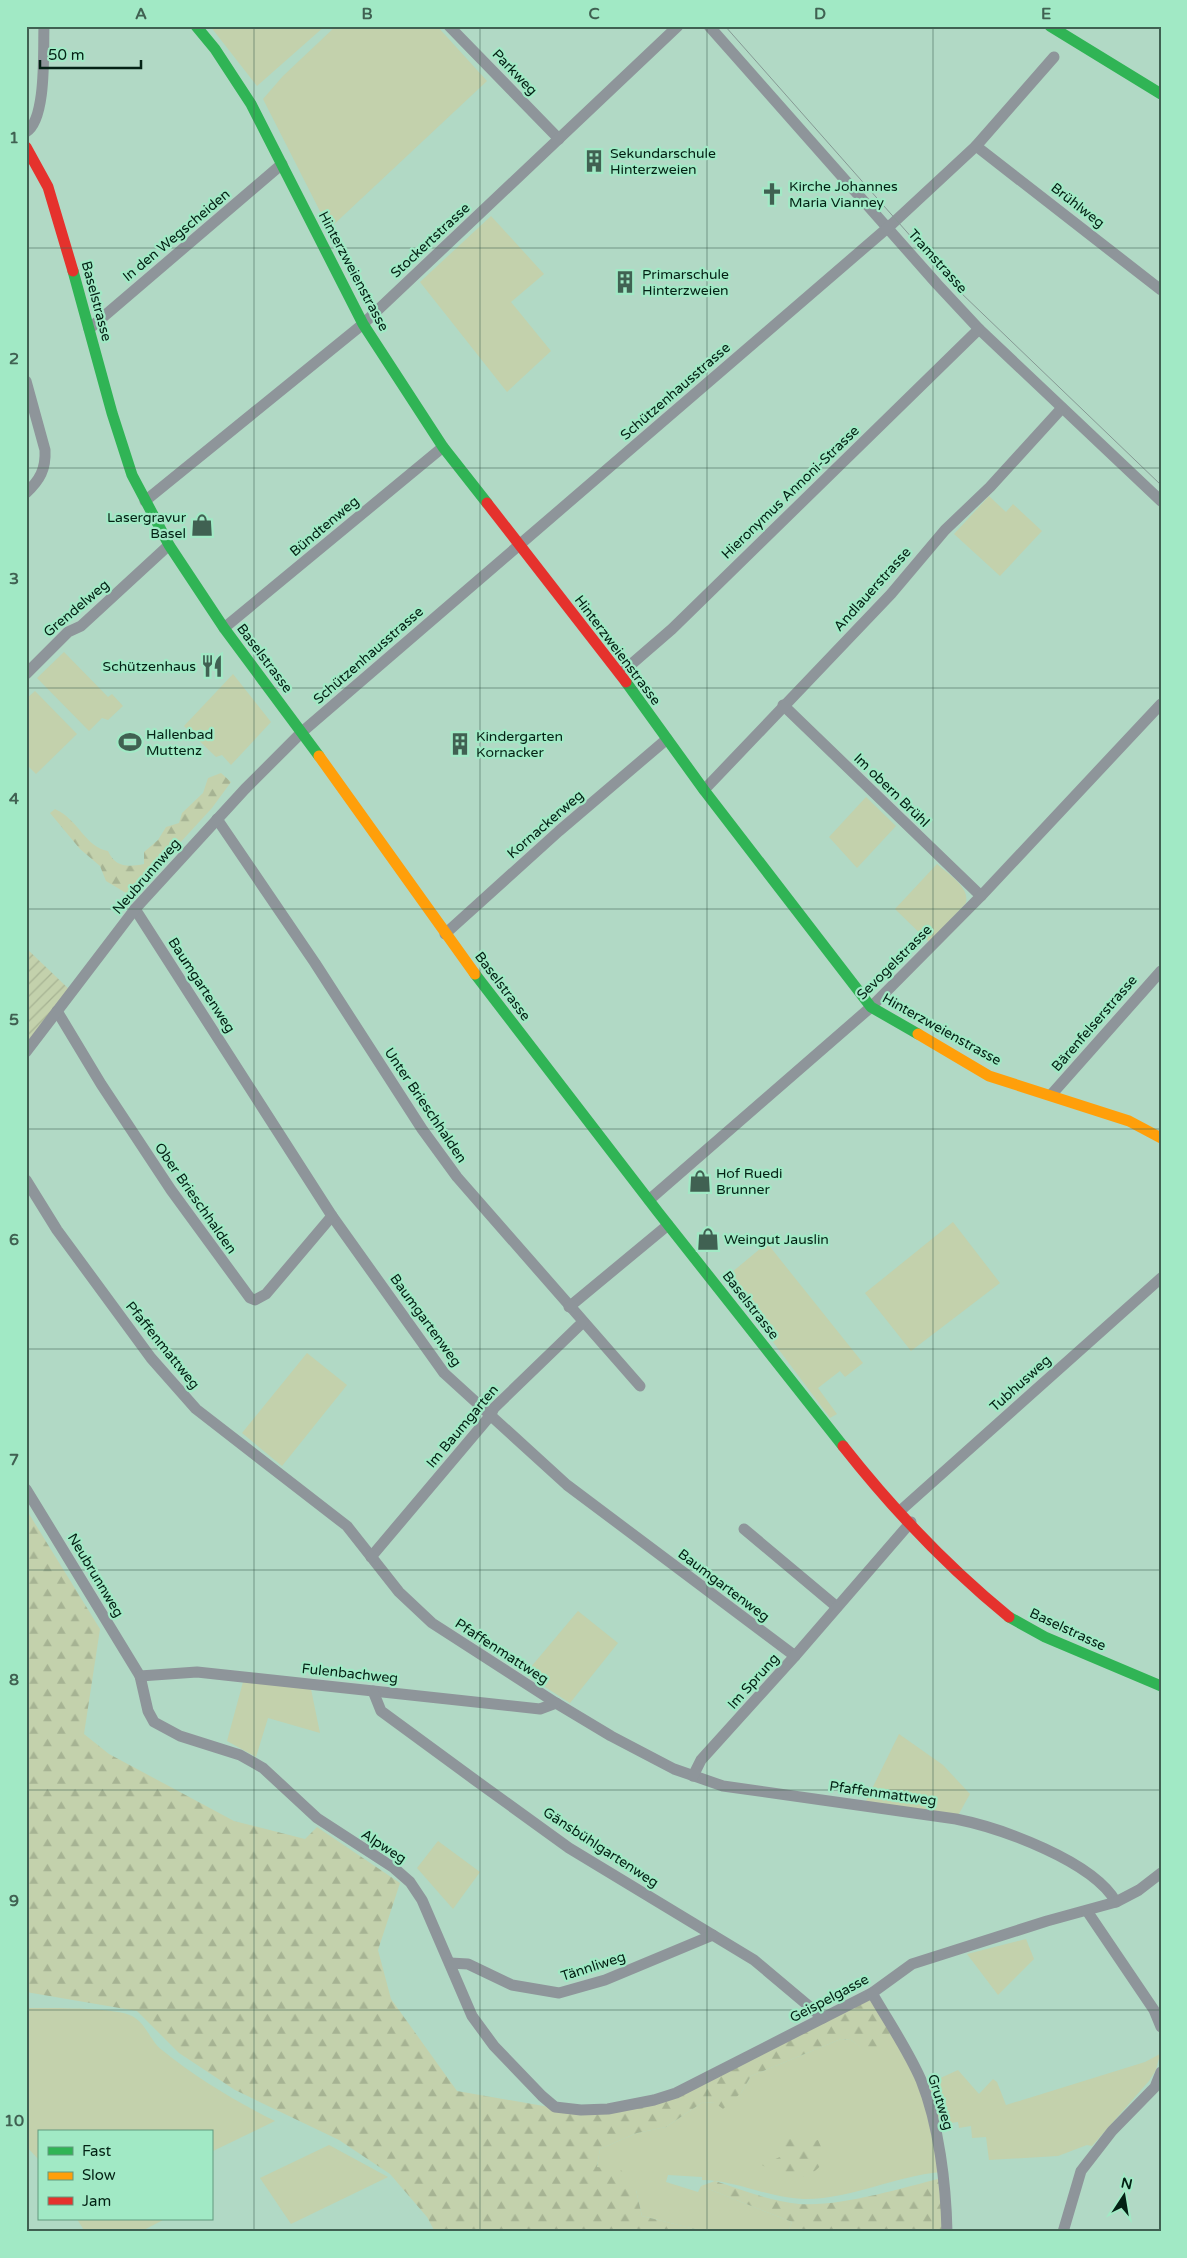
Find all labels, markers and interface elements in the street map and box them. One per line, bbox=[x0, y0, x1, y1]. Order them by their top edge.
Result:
text: A bbox=[135, 4, 147, 24]
text: B bbox=[361, 4, 373, 24]
text: C bbox=[588, 4, 600, 24]
text: D bbox=[814, 4, 826, 24]
text: E bbox=[1041, 4, 1051, 24]
scale bar bbox=[40, 38, 141, 70]
text: 50 m bbox=[48, 46, 85, 64]
street label: Parkweg bbox=[489, 46, 541, 99]
text: 1 bbox=[9, 128, 19, 148]
place label: Sekundarschule Hinterzweien bbox=[610, 145, 716, 178]
building icon: Sekundarschule Hinterzweien bbox=[581, 148, 607, 174]
place label: Kirche Johannes Maria Vianney bbox=[789, 178, 898, 211]
street label: Brühlweg bbox=[1048, 179, 1108, 232]
church icon: Kirche Johannes Maria Vianney bbox=[759, 181, 785, 207]
street label: In den Wegscheiden bbox=[119, 186, 233, 285]
street label: Stockertstrasse bbox=[387, 199, 474, 281]
street label: Hinterzweienstrasse bbox=[315, 208, 392, 334]
street label: Tramstrasse bbox=[904, 226, 971, 297]
street label: Baselstrasse bbox=[78, 259, 115, 343]
place label: Primarschule Hinterzweien bbox=[642, 266, 729, 299]
building icon: Primarschule Hinterzweien bbox=[612, 269, 638, 295]
street label: Schützenhausstrasse bbox=[617, 339, 734, 444]
text: 2 bbox=[9, 349, 19, 369]
street label: Hieronymus Annoni-Strasse bbox=[718, 422, 863, 563]
street label: Bündtenweg bbox=[286, 493, 362, 560]
place label: Lasergravur Basel bbox=[107, 509, 187, 542]
shop icon: Lasergravur Basel bbox=[189, 512, 215, 538]
street label: Andlauerstrasse bbox=[830, 544, 915, 635]
text: 3 bbox=[9, 569, 19, 589]
street label: Grendelweg bbox=[40, 576, 113, 641]
street label: Hinterzweienstrasse bbox=[571, 592, 665, 709]
street label: Schützenhausstrasse bbox=[310, 603, 427, 708]
street label: Baselstrasse bbox=[233, 620, 296, 696]
restaurant icon: Schützenhaus bbox=[199, 653, 225, 679]
place label: Schützenhaus bbox=[103, 658, 196, 675]
place label: Hallenbad Muttenz bbox=[146, 726, 213, 759]
place label: Kindergarten Kornacker bbox=[476, 728, 563, 761]
sports icon: Hallenbad Muttenz bbox=[117, 729, 143, 755]
building icon: Kindergarten Kornacker bbox=[447, 731, 473, 757]
street label: Im obern Brühl bbox=[850, 750, 933, 831]
street label: Kornackerweg bbox=[504, 787, 587, 862]
text: 4 bbox=[9, 789, 19, 809]
street label: Neubrunnweg bbox=[109, 835, 184, 918]
street label: Sevogelstrasse bbox=[853, 921, 935, 1003]
street label: Baumgartenweg bbox=[164, 934, 239, 1036]
street label: Baselstrasse bbox=[471, 948, 534, 1024]
street label: Bärenfelserstrasse bbox=[1048, 972, 1141, 1075]
street label: Hinterzweienstrasse bbox=[879, 990, 1004, 1069]
text: 5 bbox=[9, 1010, 19, 1030]
street label: Unter Brieschhalden bbox=[381, 1045, 470, 1166]
street label: Ober Brieschhalden bbox=[151, 1140, 240, 1257]
place label: Hof Ruedi Brunner bbox=[716, 1165, 783, 1198]
shop icon: Hof Ruedi Brunner bbox=[687, 1168, 713, 1194]
shop icon: Weingut Jauslin bbox=[695, 1226, 721, 1252]
text: 6 bbox=[9, 1230, 19, 1250]
place label: Weingut Jauslin bbox=[724, 1231, 829, 1248]
street label: Baselstrasse bbox=[719, 1268, 783, 1343]
street label: Baumgartenweg bbox=[386, 1271, 465, 1370]
street label: Pfaffenmattweg bbox=[122, 1298, 203, 1393]
street label: Tubhusweg bbox=[986, 1351, 1054, 1415]
street label: Im Baumgarten bbox=[423, 1381, 502, 1471]
text: 7 bbox=[9, 1450, 19, 1470]
street label: Neubrunnweg bbox=[64, 1530, 127, 1620]
street label: Baumgartenweg bbox=[675, 1545, 773, 1625]
street label: Baselstrasse bbox=[1027, 1604, 1109, 1655]
street label: Pfaffenmattweg bbox=[452, 1615, 552, 1688]
street label: Im Sprung bbox=[724, 1650, 783, 1713]
street label: Fulenbachweg bbox=[301, 1660, 399, 1687]
text: 8 bbox=[9, 1670, 19, 1690]
street label: Pfaffenmattweg bbox=[828, 1778, 938, 1809]
street label: Gänsbühlgartenweg bbox=[540, 1804, 662, 1891]
street label: Alpweg bbox=[358, 1826, 409, 1867]
text: 9 bbox=[9, 1891, 19, 1911]
street label: Tännliweg bbox=[559, 1948, 628, 1985]
street label: Geispelgasse bbox=[787, 1970, 872, 2026]
street label: Grutweg bbox=[924, 2072, 957, 2132]
text: 10 bbox=[4, 2111, 24, 2131]
legend bbox=[38, 2130, 212, 2220]
text: Fast bbox=[82, 2142, 112, 2160]
text: Slow bbox=[82, 2166, 116, 2184]
north arrow bbox=[1100, 2170, 1150, 2220]
text: N bbox=[1119, 2174, 1134, 2193]
text: Jam bbox=[82, 2192, 111, 2210]

